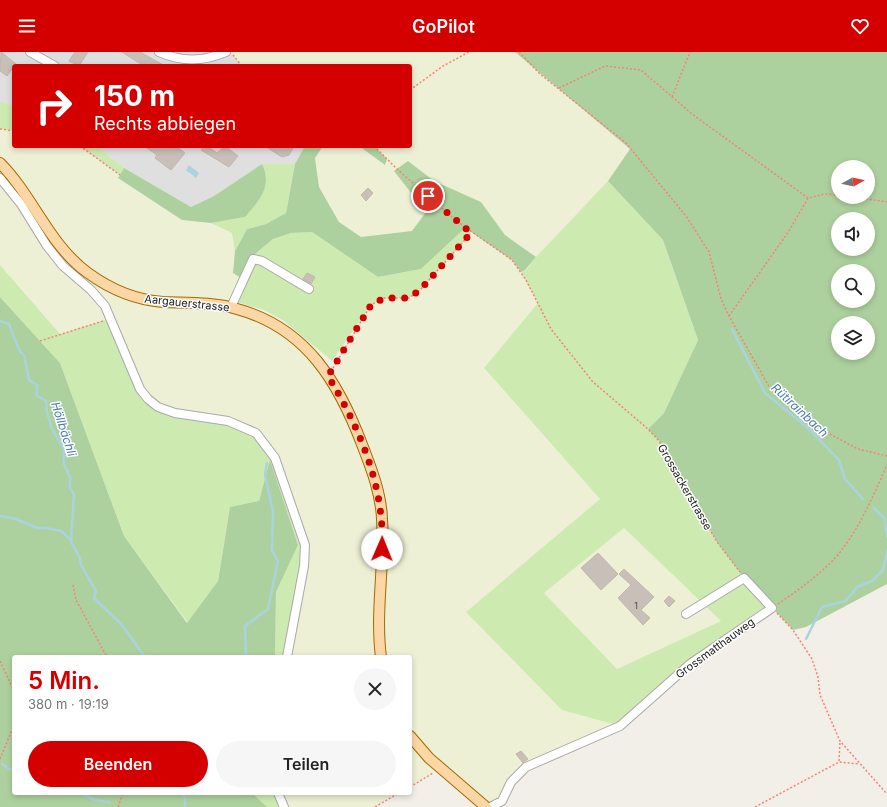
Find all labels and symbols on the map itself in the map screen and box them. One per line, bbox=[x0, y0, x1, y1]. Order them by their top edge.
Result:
north arrow bbox=[831, 160, 875, 204]
pin bbox=[411, 179, 445, 213]
street label: Aargauerstrasse bbox=[144, 292, 230, 314]
water label: Rütirainbach bbox=[769, 380, 831, 440]
water label: Höllbächli bbox=[48, 400, 80, 459]
street label: Grossackerstrasse bbox=[655, 442, 715, 532]
position arrow bbox=[361, 528, 403, 570]
house number: 1 bbox=[634, 600, 638, 611]
street label: Grossmatthauweg bbox=[673, 615, 757, 681]

